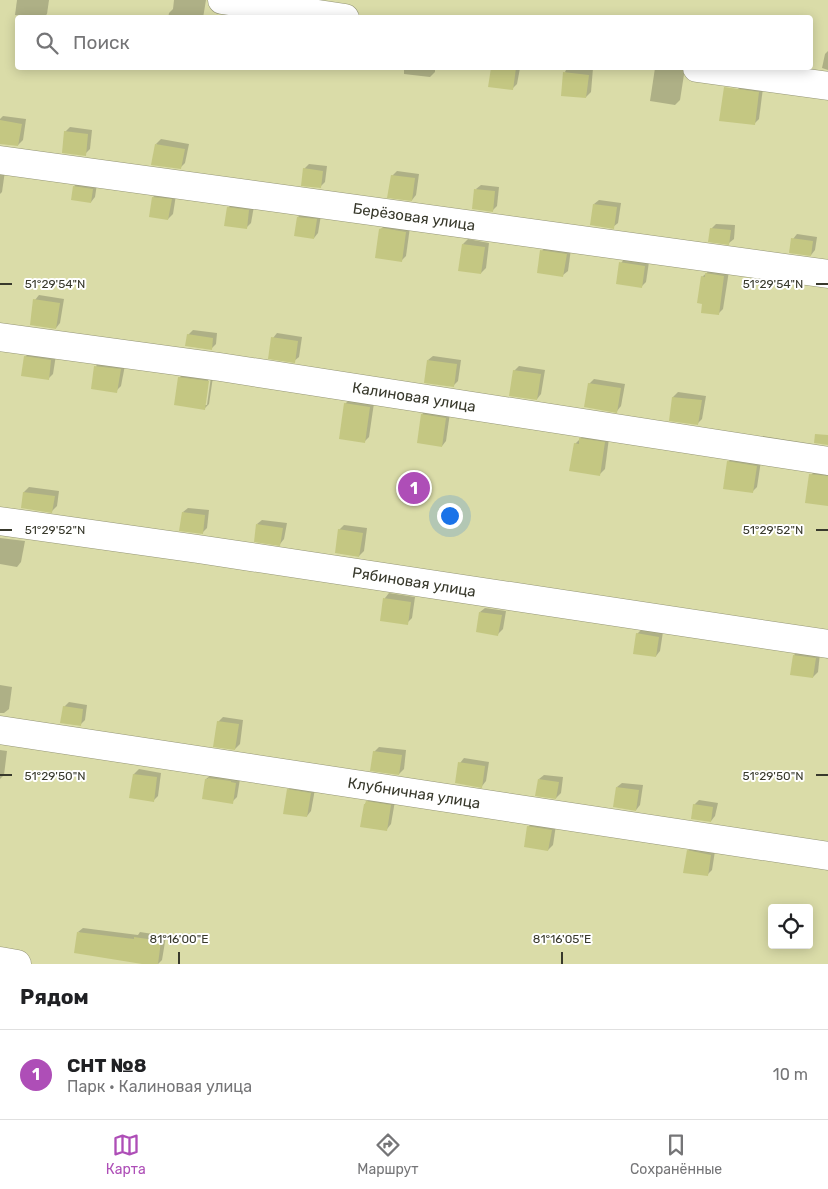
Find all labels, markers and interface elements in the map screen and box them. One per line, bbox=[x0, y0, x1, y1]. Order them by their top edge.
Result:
search box bbox=[15, 15, 813, 70]
icon: search bbox=[33, 29, 61, 57]
text: Поиск bbox=[73, 31, 130, 54]
street label: Берёзовая улица bbox=[352, 200, 476, 234]
text: 51°29'54"N bbox=[25, 277, 85, 291]
text: 51°29'54"N bbox=[743, 277, 803, 291]
street label: Калиновая улица bbox=[351, 378, 477, 416]
pin: 1 bbox=[398, 469, 430, 507]
your location bbox=[437, 503, 463, 529]
text: 51°29'52"N bbox=[25, 523, 85, 537]
text: 51°29'52"N bbox=[743, 523, 803, 537]
street label: Рябиновая улица bbox=[351, 563, 477, 601]
text: 51°29'50"N bbox=[24, 769, 86, 783]
text: 51°29'50"N bbox=[742, 769, 804, 783]
street label: Клубничная улица bbox=[346, 774, 482, 812]
map controls bbox=[768, 904, 813, 949]
button: locate bbox=[768, 904, 813, 949]
text: 81°16'00"E bbox=[150, 932, 208, 946]
text: 81°16'05"E bbox=[533, 932, 591, 946]
text: Рядом bbox=[20, 984, 89, 1009]
text: СНТ №8 bbox=[67, 1054, 147, 1077]
text: 1 bbox=[32, 1065, 40, 1084]
text: 10 m bbox=[773, 1065, 808, 1084]
text: Парк · Калиновая улица bbox=[67, 1077, 252, 1096]
tab: Карта bbox=[106, 1131, 146, 1178]
tab: Маршрут bbox=[357, 1131, 418, 1178]
tab: Сохранённые bbox=[630, 1131, 722, 1178]

